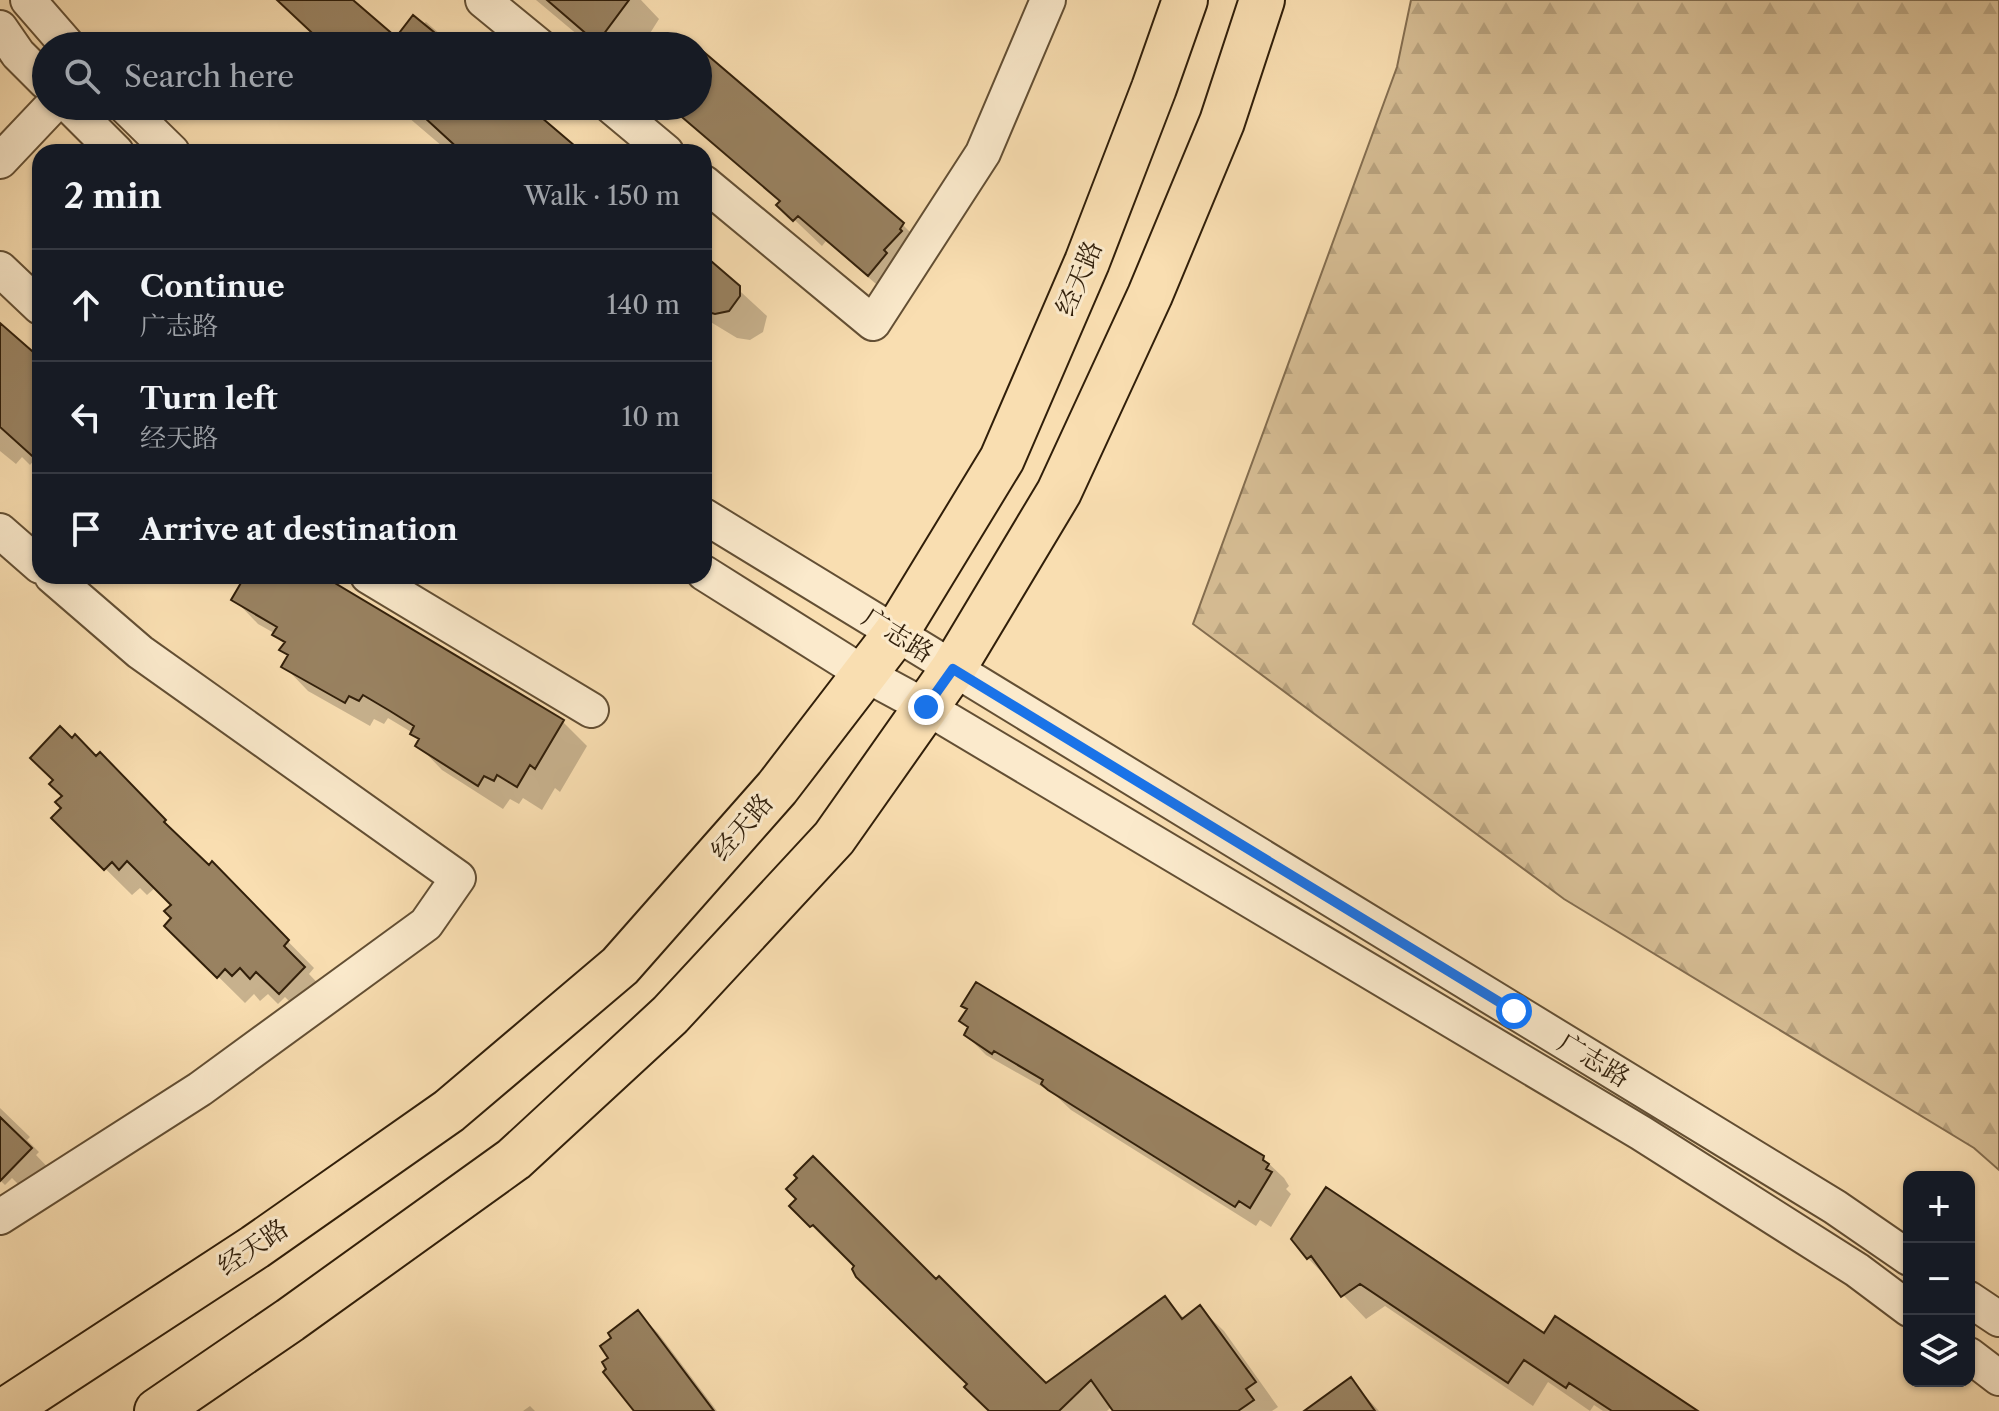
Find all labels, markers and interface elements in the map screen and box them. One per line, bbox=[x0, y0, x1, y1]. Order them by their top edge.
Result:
search box bbox=[32, 32, 712, 120]
icon: search bbox=[60, 54, 104, 98]
text: Search here bbox=[124, 58, 294, 95]
text: 2 min bbox=[64, 175, 162, 217]
text: Walk · 150 m bbox=[524, 180, 680, 212]
street label: 经天路 bbox=[1049, 236, 1109, 320]
text: Continue bbox=[140, 268, 285, 305]
icon: ahead bbox=[64, 283, 108, 327]
text: 140 m bbox=[606, 289, 680, 321]
text: 广志路 bbox=[140, 310, 218, 342]
text: Turn left bbox=[140, 380, 277, 417]
icon: left bbox=[64, 395, 108, 439]
text: 10 m bbox=[621, 401, 680, 433]
text: 经天路 bbox=[140, 422, 218, 454]
icon: arrive bbox=[64, 507, 108, 551]
text: Arrive at destination bbox=[140, 511, 458, 548]
street label: 广志路 bbox=[856, 601, 940, 669]
route end bbox=[908, 689, 944, 725]
street label: 经天路 bbox=[704, 787, 780, 867]
route start bbox=[1496, 993, 1532, 1029]
street label: 广志路 bbox=[1552, 1026, 1636, 1094]
map controls bbox=[1903, 1171, 1975, 1387]
button: + bbox=[1903, 1171, 1975, 1243]
street label: 经天路 bbox=[212, 1212, 294, 1282]
button: − bbox=[1903, 1243, 1975, 1315]
button: layers bbox=[1903, 1315, 1975, 1387]

